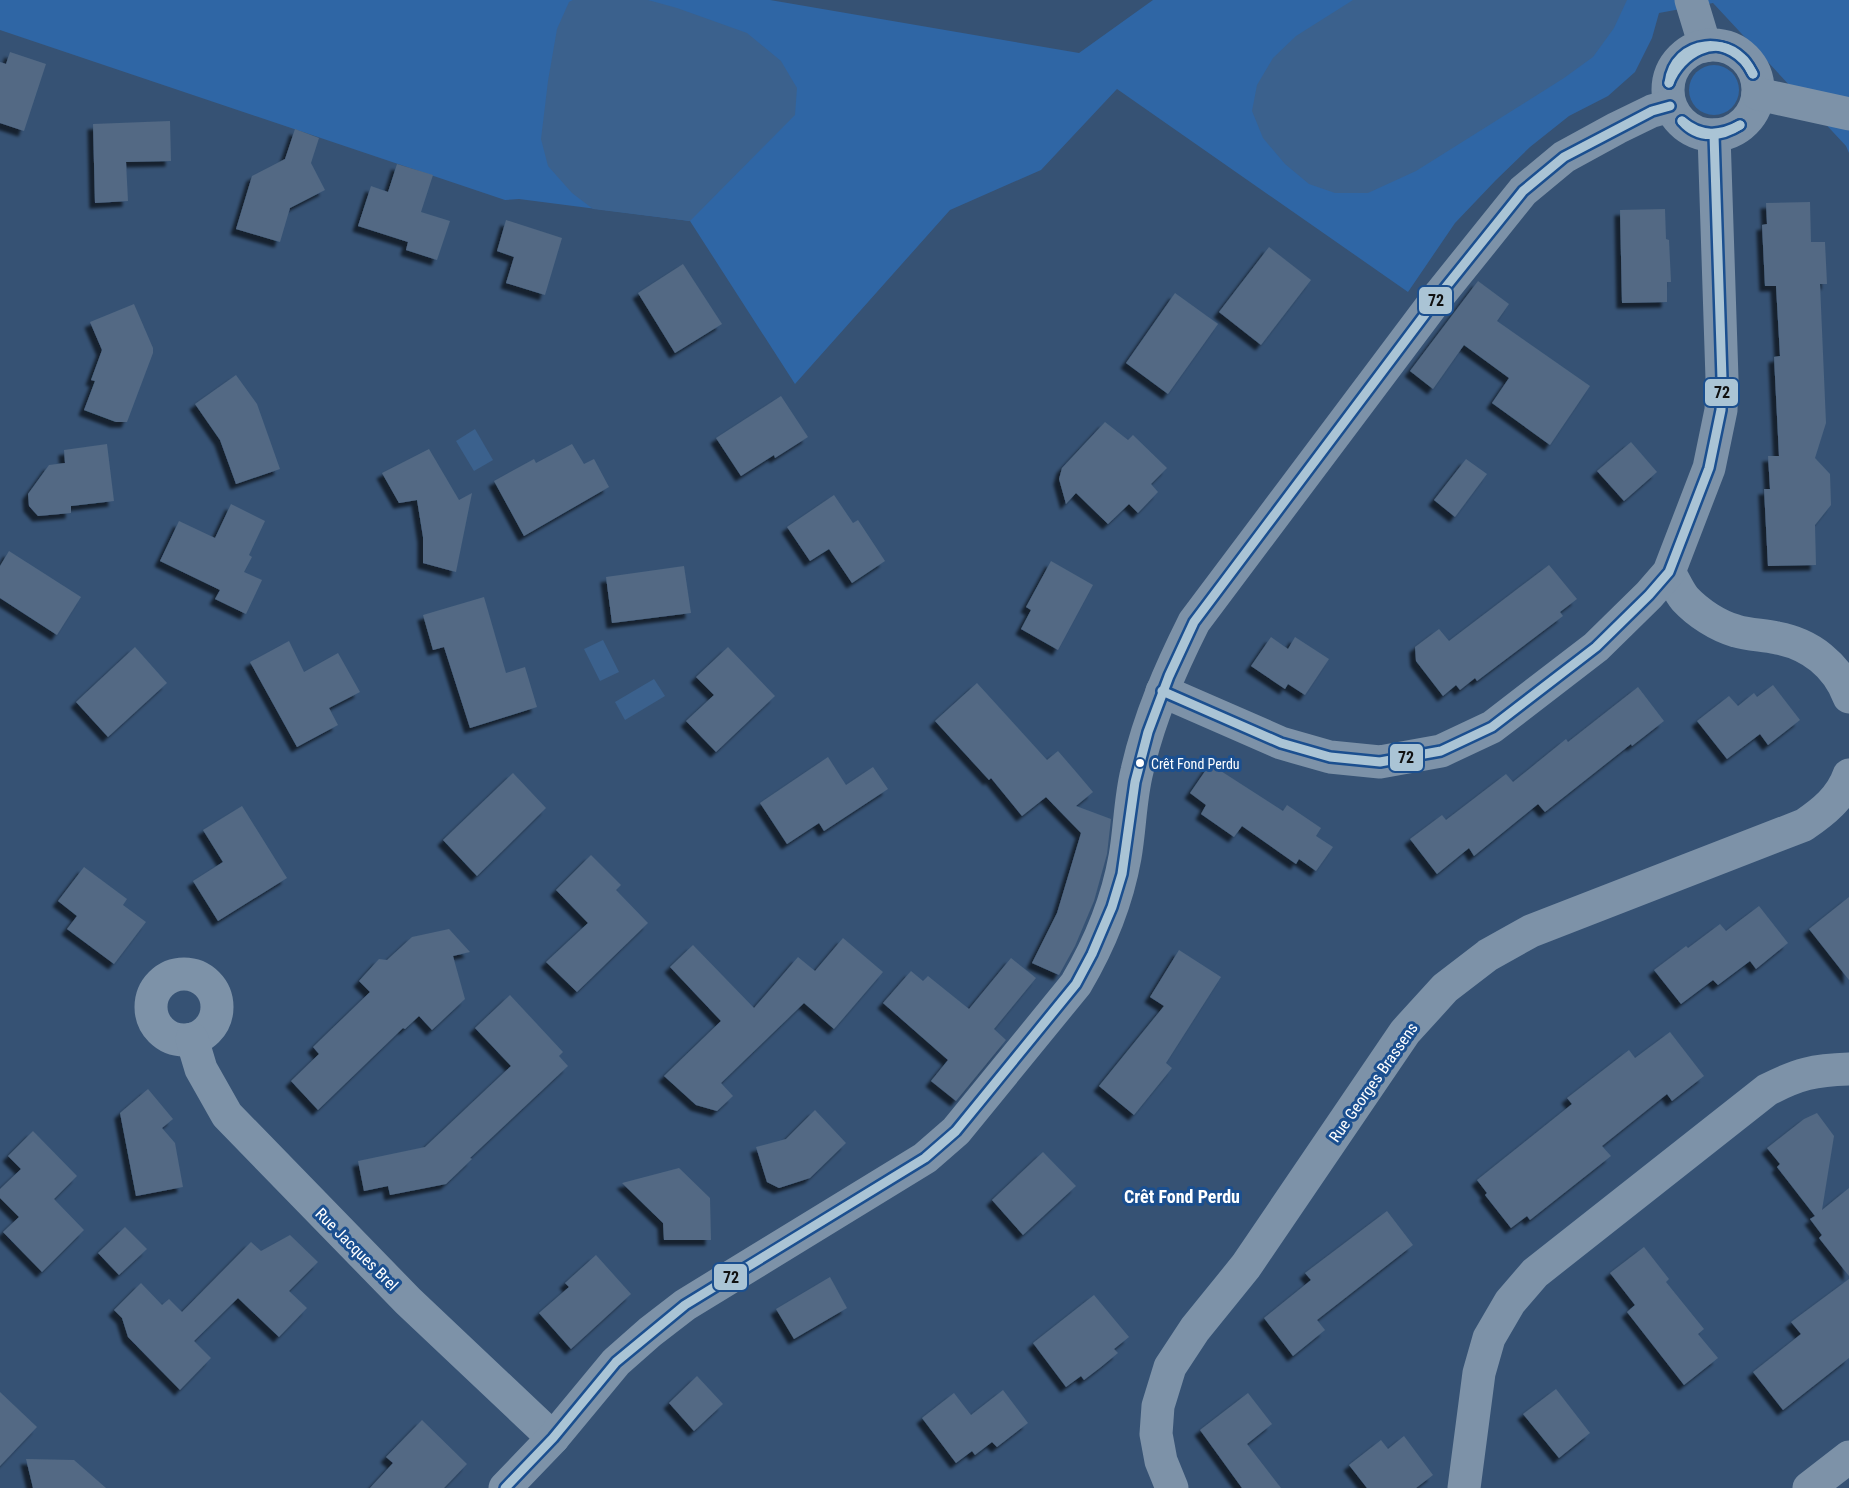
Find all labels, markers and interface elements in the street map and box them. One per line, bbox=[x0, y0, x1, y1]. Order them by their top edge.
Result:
line badge: 72 bbox=[1418, 286, 1453, 315]
text: 72 bbox=[1428, 291, 1444, 310]
line badge: 72 bbox=[1704, 378, 1739, 407]
text: 72 bbox=[1714, 383, 1730, 402]
line badge: 72 bbox=[1389, 743, 1424, 772]
text: 72 bbox=[1398, 748, 1414, 767]
place label: Crêt Fond Perdu bbox=[1151, 756, 1240, 772]
marker: Crêt Fond Perdu bbox=[1134, 757, 1146, 769]
street label: Rue Georges Brassens bbox=[1325, 1019, 1422, 1146]
district label: Crêt Fond Perdu bbox=[1124, 1186, 1240, 1207]
street label: Rue Jacques Brel bbox=[311, 1204, 402, 1295]
line badge: 72 bbox=[713, 1263, 748, 1291]
text: 72 bbox=[723, 1268, 739, 1287]

